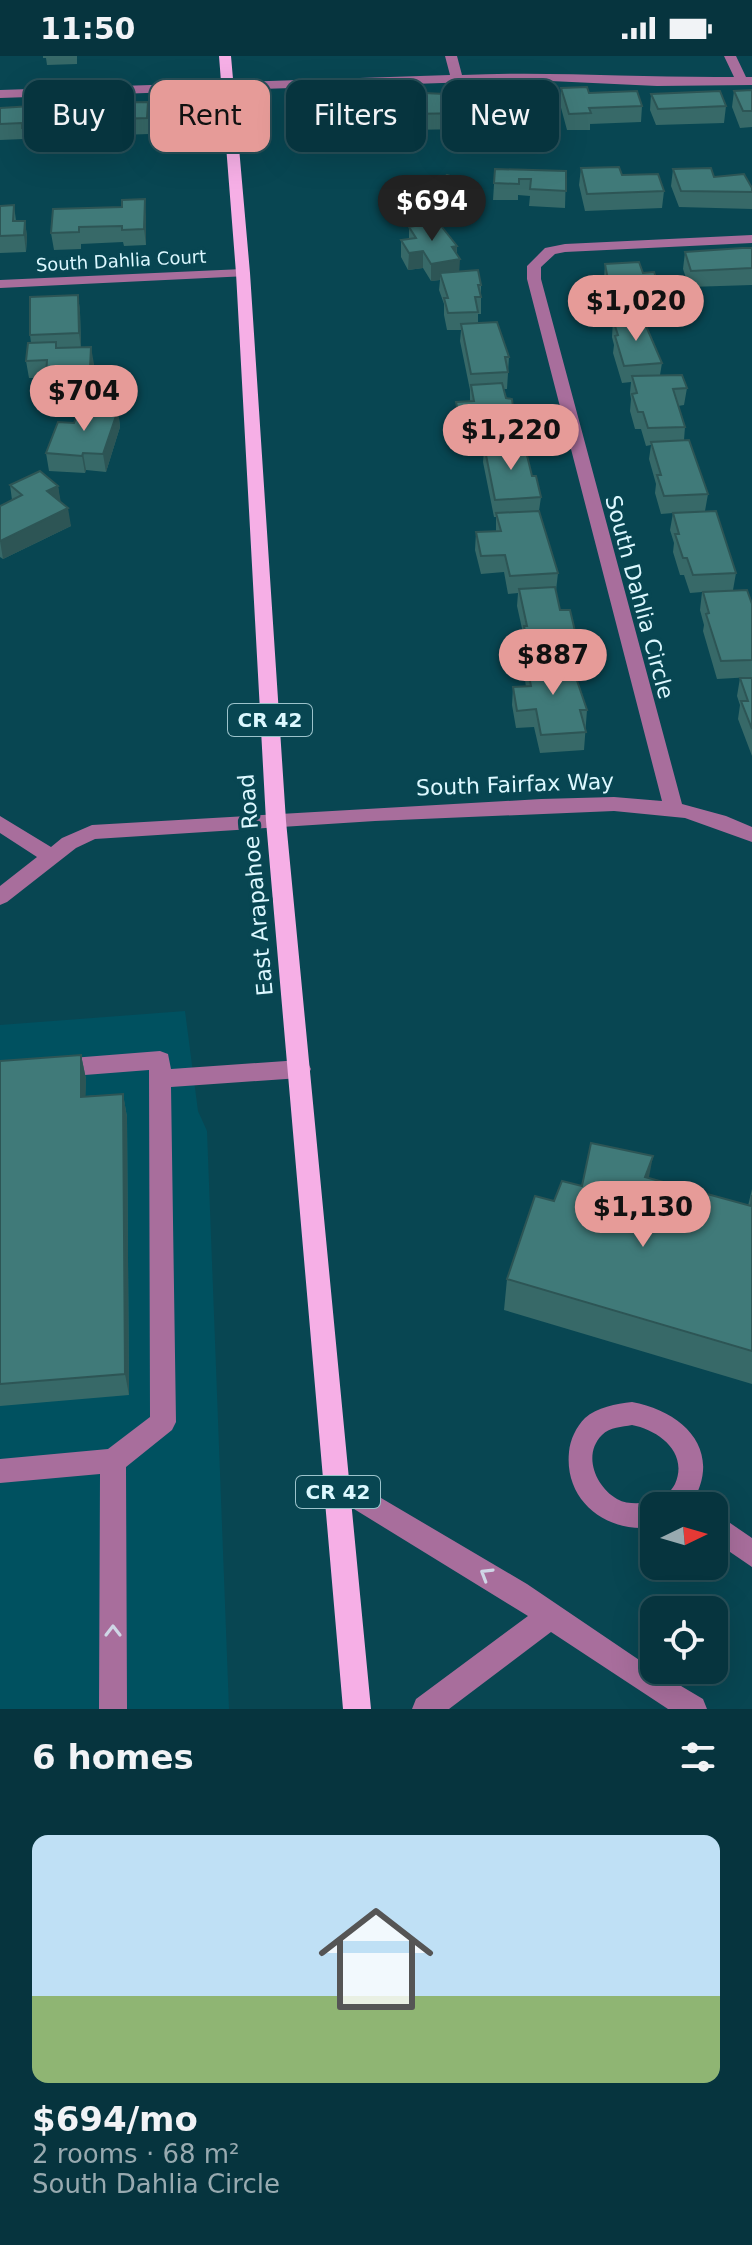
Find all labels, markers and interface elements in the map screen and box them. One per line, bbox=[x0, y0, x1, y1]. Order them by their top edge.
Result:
text: 11:50 bbox=[40, 11, 136, 46]
chip: Buy bbox=[24, 80, 134, 152]
chip: Rent bbox=[150, 80, 270, 152]
chip: Filters bbox=[286, 80, 426, 152]
chip: New bbox=[442, 80, 559, 152]
pin: $694 bbox=[385, 175, 479, 243]
text: $694 bbox=[396, 186, 468, 216]
street label: South Dahlia Court bbox=[35, 246, 207, 275]
pin: $1,020 bbox=[571, 275, 701, 343]
text: $1,020 bbox=[586, 286, 686, 316]
pin: $704 bbox=[37, 365, 131, 433]
text: $704 bbox=[48, 376, 120, 406]
pin: $1,220 bbox=[446, 404, 576, 472]
text: $1,220 bbox=[461, 415, 561, 445]
street label: South Dahlia Circle bbox=[600, 493, 679, 702]
pin: $887 bbox=[506, 629, 600, 697]
text: $887 bbox=[517, 640, 589, 670]
road number: CR 42 bbox=[228, 704, 312, 736]
street label: South Fairfax Way bbox=[415, 769, 615, 800]
street label: East Arapahoe Road bbox=[233, 773, 278, 997]
pin: $1,130 bbox=[578, 1181, 708, 1249]
text: $1,130 bbox=[593, 1192, 693, 1222]
road number: CR 42 bbox=[296, 1476, 380, 1508]
north arrow bbox=[640, 1492, 728, 1580]
map controls bbox=[640, 1492, 728, 1684]
one-way arrow bbox=[480, 1568, 495, 1583]
button: locate bbox=[640, 1596, 728, 1684]
one-way arrow bbox=[104, 1624, 122, 1637]
icon: filters bbox=[676, 1735, 720, 1779]
text: 6 homes bbox=[32, 1737, 194, 1777]
icon: home bbox=[304, 1887, 448, 2031]
text: $694/mo bbox=[32, 2099, 198, 2139]
text: 2 rooms · 68 m² bbox=[32, 2139, 240, 2169]
text: South Dahlia Circle bbox=[32, 2169, 280, 2199]

